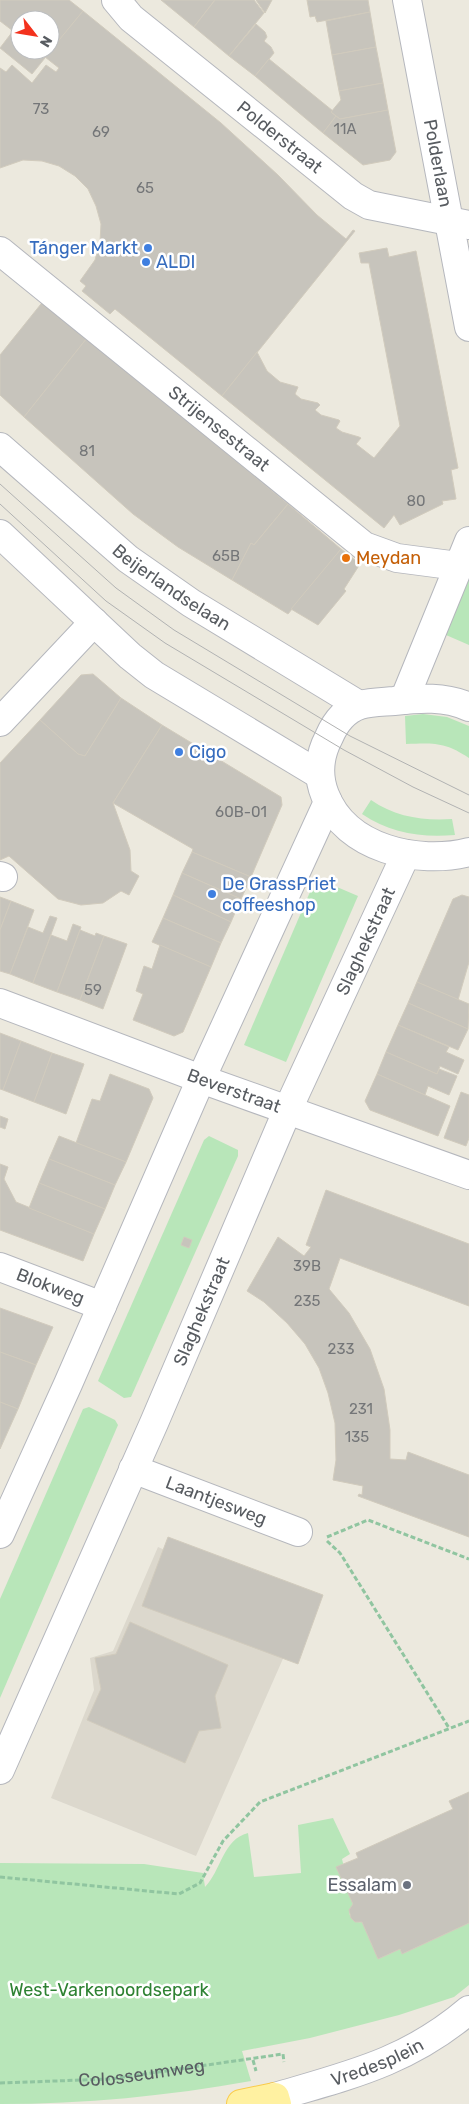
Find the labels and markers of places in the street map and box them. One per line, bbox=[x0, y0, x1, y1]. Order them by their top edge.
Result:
place label: Tánger Markt bbox=[29, 237, 138, 259]
marker: Tánger Markt bbox=[142, 242, 154, 254]
place label: ALDI bbox=[156, 251, 196, 273]
marker: ALDI bbox=[140, 256, 152, 268]
place label: Meydan bbox=[356, 547, 421, 569]
marker: Meydan bbox=[340, 552, 352, 564]
place label: Cigo bbox=[189, 741, 226, 763]
marker: Cigo bbox=[173, 746, 185, 758]
place label: De GrassPriet coffeeshop bbox=[222, 873, 336, 916]
marker: De GrassPriet coffeeshop bbox=[206, 888, 218, 900]
place label: Essalam bbox=[327, 1874, 397, 1896]
marker: Essalam bbox=[401, 1879, 413, 1891]

